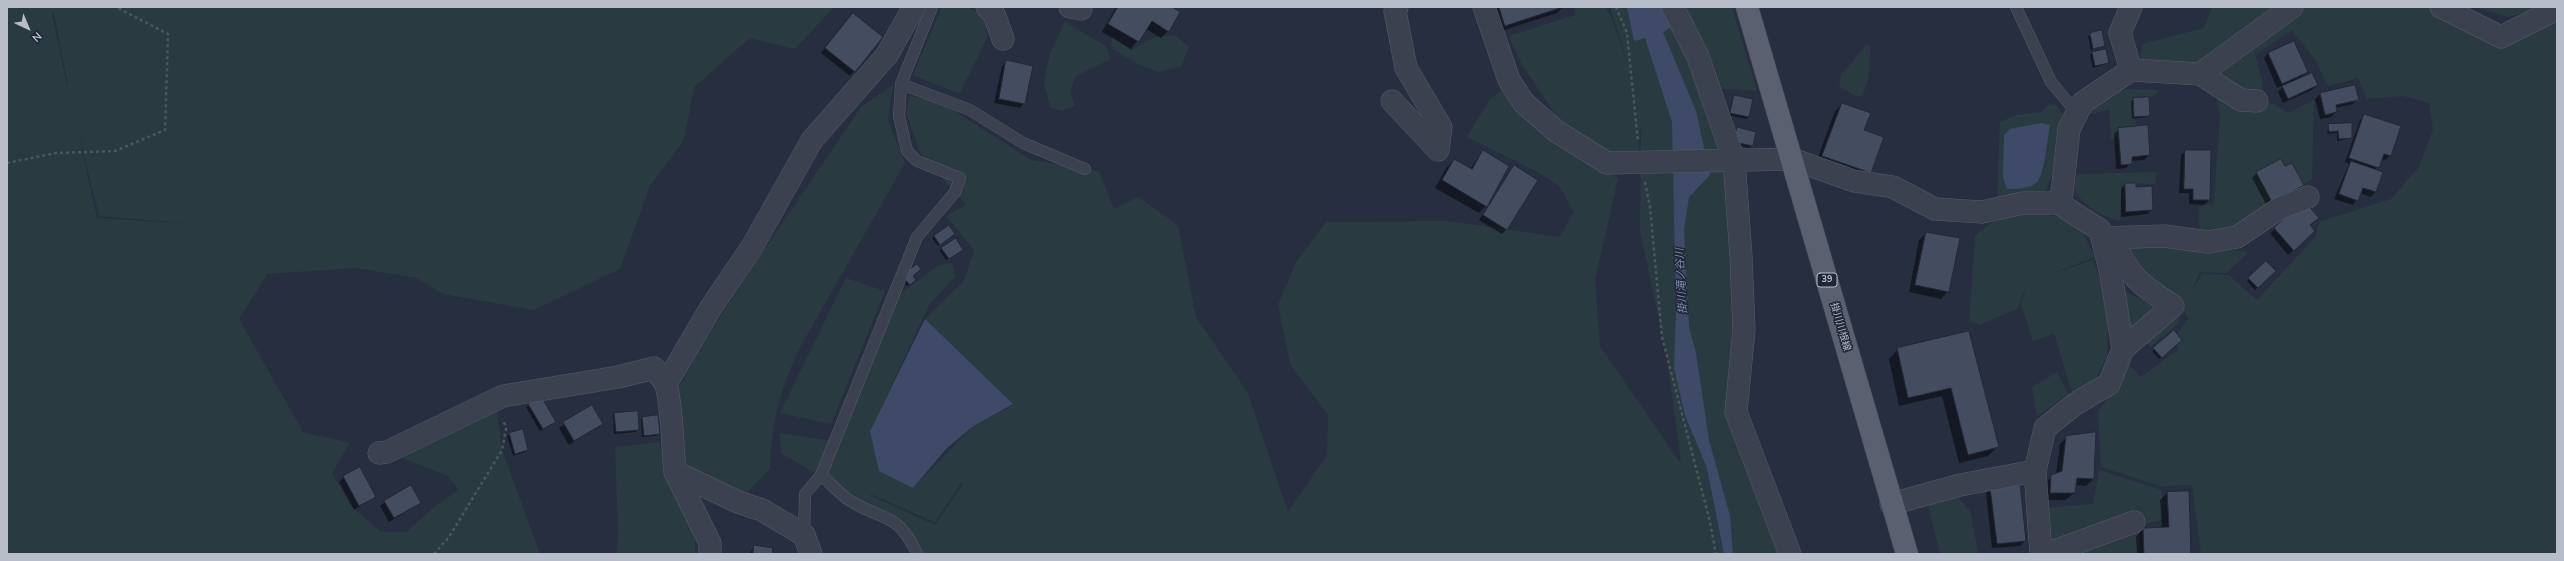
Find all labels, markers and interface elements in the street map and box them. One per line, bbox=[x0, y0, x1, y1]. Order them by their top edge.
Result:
north arrow bbox=[8, 8, 48, 48]
text: N bbox=[29, 29, 45, 45]
water label: 掛川滝ノ谷川 bbox=[1674, 248, 1690, 314]
road number: 39 bbox=[1817, 273, 1837, 287]
street label: 掛川川根線 bbox=[1827, 301, 1853, 353]

